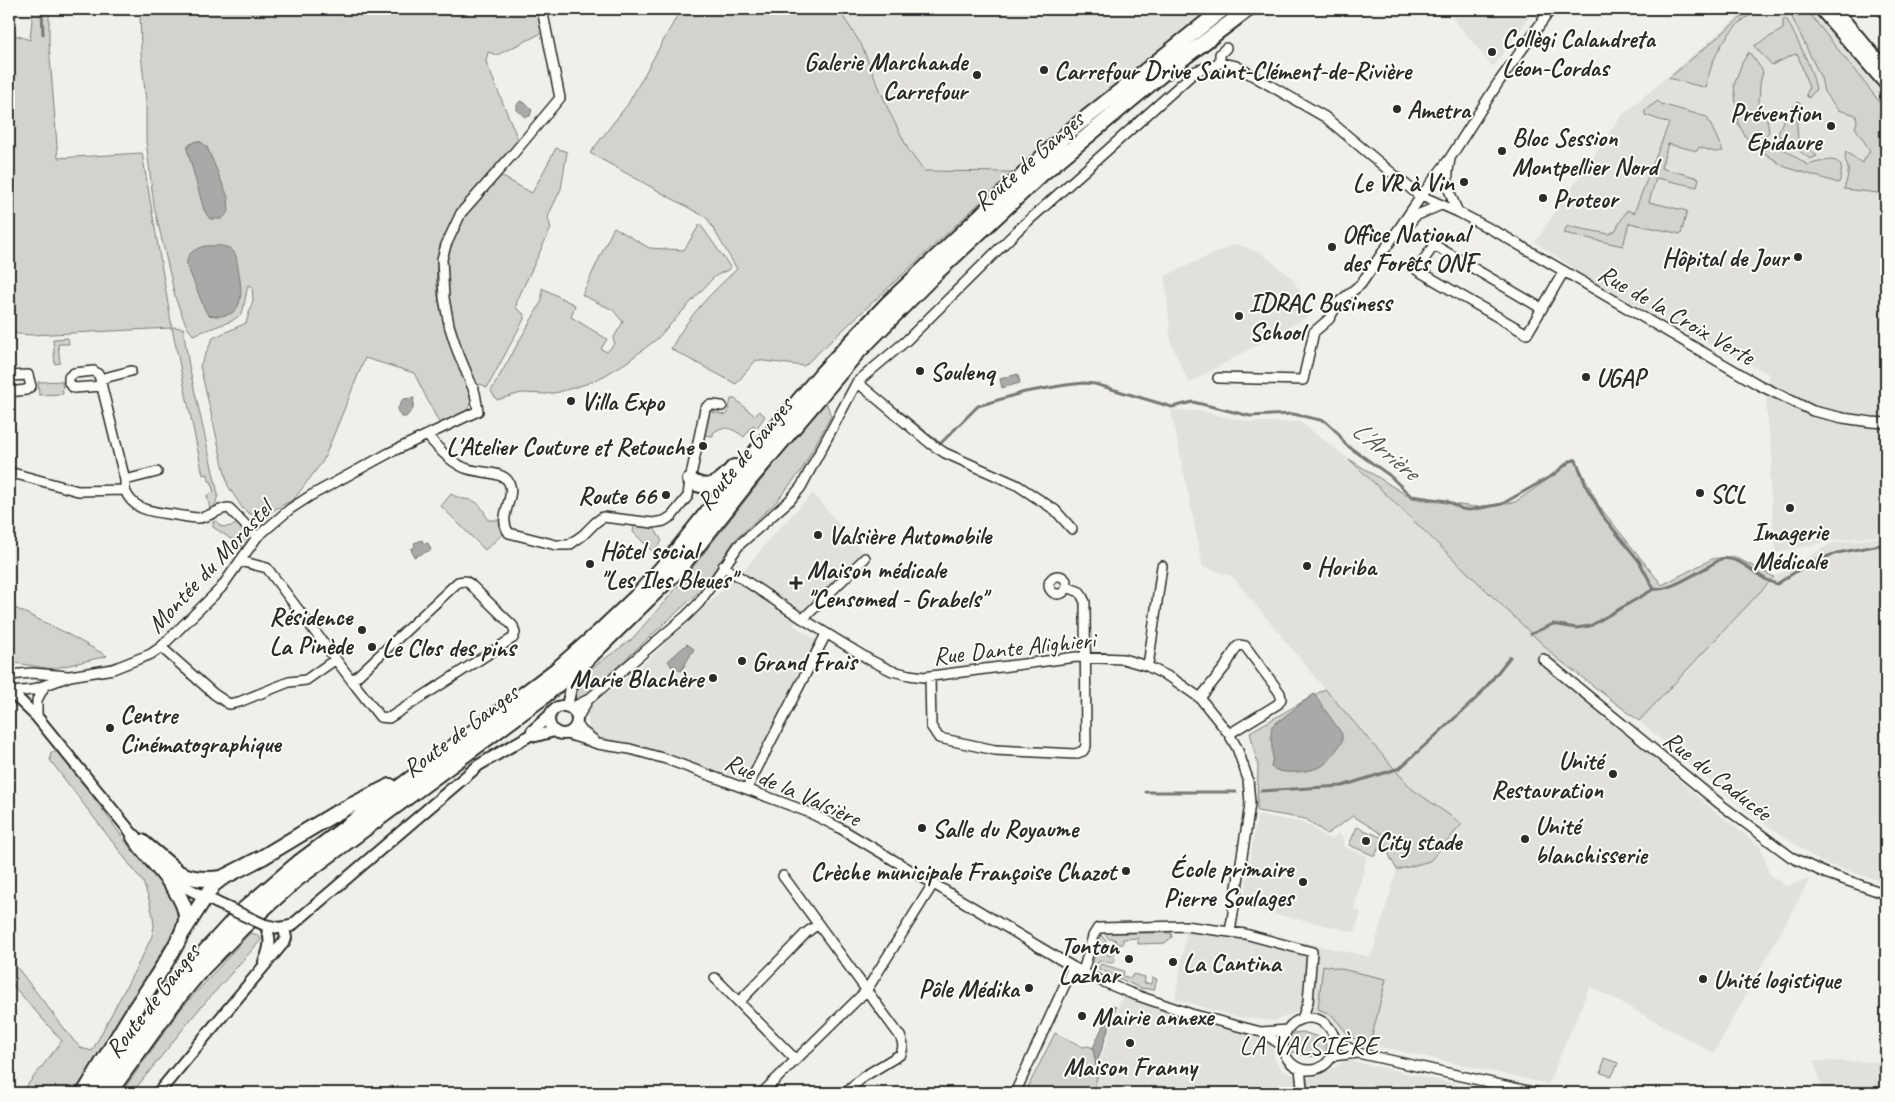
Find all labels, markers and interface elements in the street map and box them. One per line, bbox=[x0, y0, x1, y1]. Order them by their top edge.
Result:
place label: Collègi Calandreta Léon-Cordas bbox=[1502, 23, 1657, 84]
place label: Galerie Marchande Carrefour bbox=[804, 46, 970, 107]
marker: Collègi Calandreta Léon-Cordas bbox=[1486, 46, 1498, 58]
place label: Carrefour Drive Saint-Clément-de-Rivière bbox=[1054, 55, 1414, 87]
marker: Carrefour Drive Saint-Clément-de-Rivière bbox=[1038, 64, 1050, 76]
marker: Galerie Marchande Carrefour bbox=[971, 69, 983, 81]
place label: Ametra bbox=[1407, 94, 1472, 126]
place label: Prévention Epidaure bbox=[1730, 97, 1824, 158]
street label: Route de Ganges bbox=[967, 102, 1093, 218]
marker: Ametra bbox=[1391, 103, 1403, 115]
marker: Prévention Epidaure bbox=[1825, 120, 1837, 132]
place label: Bloc Session Montpellier Nord bbox=[1512, 122, 1663, 183]
marker: Bloc Session Montpellier Nord bbox=[1496, 145, 1508, 157]
place label: Le VR à Vin bbox=[1353, 167, 1456, 199]
marker: Le VR à Vin bbox=[1458, 176, 1470, 188]
place label: Proteor bbox=[1553, 183, 1620, 215]
marker: Proteor bbox=[1537, 192, 1549, 204]
place label: Office National des Forêts ONF bbox=[1342, 218, 1481, 279]
marker: Office National des Forêts ONF bbox=[1326, 241, 1338, 253]
place label: Hôpital de Jour bbox=[1662, 242, 1791, 274]
marker: Hôpital de Jour bbox=[1792, 251, 1804, 263]
street label: Rue de la Croix Verte bbox=[1593, 257, 1762, 373]
place label: IDRAC Business School bbox=[1249, 287, 1394, 348]
marker: IDRAC Business School bbox=[1233, 310, 1245, 322]
place label: Soulenq bbox=[930, 356, 997, 388]
place label: UGAP bbox=[1596, 362, 1649, 394]
marker: Soulenq bbox=[914, 365, 926, 377]
marker: UGAP bbox=[1580, 371, 1592, 383]
place label: Villa Expo bbox=[581, 386, 666, 418]
street label: Route de Ganges bbox=[689, 389, 802, 517]
marker: Villa Expo bbox=[565, 395, 577, 407]
water label: L'Arrière bbox=[1345, 413, 1429, 490]
place label: L'Atelier Couture et Retouche bbox=[446, 431, 695, 463]
marker: L'Atelier Couture et Retouche bbox=[697, 440, 709, 452]
place label: SCL bbox=[1710, 478, 1747, 510]
place label: Route 66 bbox=[578, 480, 658, 512]
marker: SCL bbox=[1694, 487, 1706, 499]
marker: Route 66 bbox=[660, 489, 672, 501]
street label: Montée du Morastel bbox=[140, 490, 283, 640]
marker: Imagerie Médicale bbox=[1784, 502, 1796, 514]
place label: Imagerie Médicale bbox=[1752, 516, 1830, 577]
place label: Valsière Automobile bbox=[828, 520, 993, 552]
marker: Valsière Automobile bbox=[812, 529, 824, 541]
place label: Hôtel social "Les Iles Bleues" bbox=[600, 535, 741, 596]
place label: Horiba bbox=[1317, 551, 1378, 583]
place label: Maison médicale "Censomed - Grabels" bbox=[807, 554, 991, 615]
marker: Hôtel social "Les Iles Bleues" bbox=[584, 558, 596, 570]
marker: Horiba bbox=[1301, 560, 1313, 572]
marker: Maison médicale "Censomed - Grabels" bbox=[789, 576, 803, 590]
place label: Résidence La Pinède bbox=[269, 601, 355, 662]
street label: Rue Dante Alighieri bbox=[932, 623, 1100, 672]
marker: Résidence La Pinède bbox=[356, 624, 368, 636]
place label: Le Clos des pins bbox=[382, 632, 518, 664]
marker: Le Clos des pins bbox=[366, 641, 378, 653]
place label: Grand Frais bbox=[752, 646, 859, 678]
marker: Grand Frais bbox=[736, 655, 748, 667]
place label: Marie Blachère bbox=[570, 663, 706, 695]
marker: Marie Blachère bbox=[707, 672, 719, 684]
street label: Route de Ganges bbox=[396, 675, 527, 785]
place label: Centre Cinématographique bbox=[120, 699, 282, 760]
marker: Centre Cinématographique bbox=[104, 722, 116, 734]
street label: Rue du Caducée bbox=[1657, 724, 1779, 829]
place label: Unité Restauration bbox=[1491, 745, 1607, 806]
street label: Rue de la Valsière bbox=[720, 746, 867, 835]
marker: Unité Restauration bbox=[1607, 768, 1619, 780]
place label: Unité blanchisserie bbox=[1535, 810, 1649, 871]
place label: Salle du Royaume bbox=[932, 813, 1080, 845]
marker: Salle du Royaume bbox=[916, 822, 928, 834]
place label: City stade bbox=[1376, 826, 1463, 858]
marker: Unité blanchisserie bbox=[1519, 833, 1531, 845]
marker: City stade bbox=[1360, 835, 1372, 847]
place label: École primaire Pierre Soulages bbox=[1164, 853, 1295, 914]
place label: Crèche municipale Françoise Chazot bbox=[810, 856, 1119, 888]
marker: Crèche municipale Françoise Chazot bbox=[1120, 865, 1132, 877]
marker: École primaire Pierre Soulages bbox=[1297, 876, 1309, 888]
place label: Tonton Lazhar bbox=[1058, 930, 1122, 991]
street label: Route de Ganges bbox=[98, 935, 209, 1064]
place label: La Cantina bbox=[1183, 947, 1283, 979]
marker: Tonton Lazhar bbox=[1123, 953, 1135, 965]
marker: La Cantina bbox=[1167, 956, 1179, 968]
place label: Unité logistique bbox=[1713, 964, 1842, 996]
place label: Pôle Médika bbox=[919, 973, 1021, 1005]
marker: Unité logistique bbox=[1697, 973, 1709, 985]
marker: Pôle Médika bbox=[1023, 982, 1035, 994]
place label: Mairie annexe bbox=[1092, 1001, 1216, 1033]
marker: Mairie annexe bbox=[1076, 1010, 1088, 1022]
district label: LA VALSIÈRE bbox=[1239, 1029, 1381, 1062]
marker: Maison Franny bbox=[1124, 1037, 1136, 1049]
place label: Maison Franny bbox=[1064, 1051, 1199, 1083]

